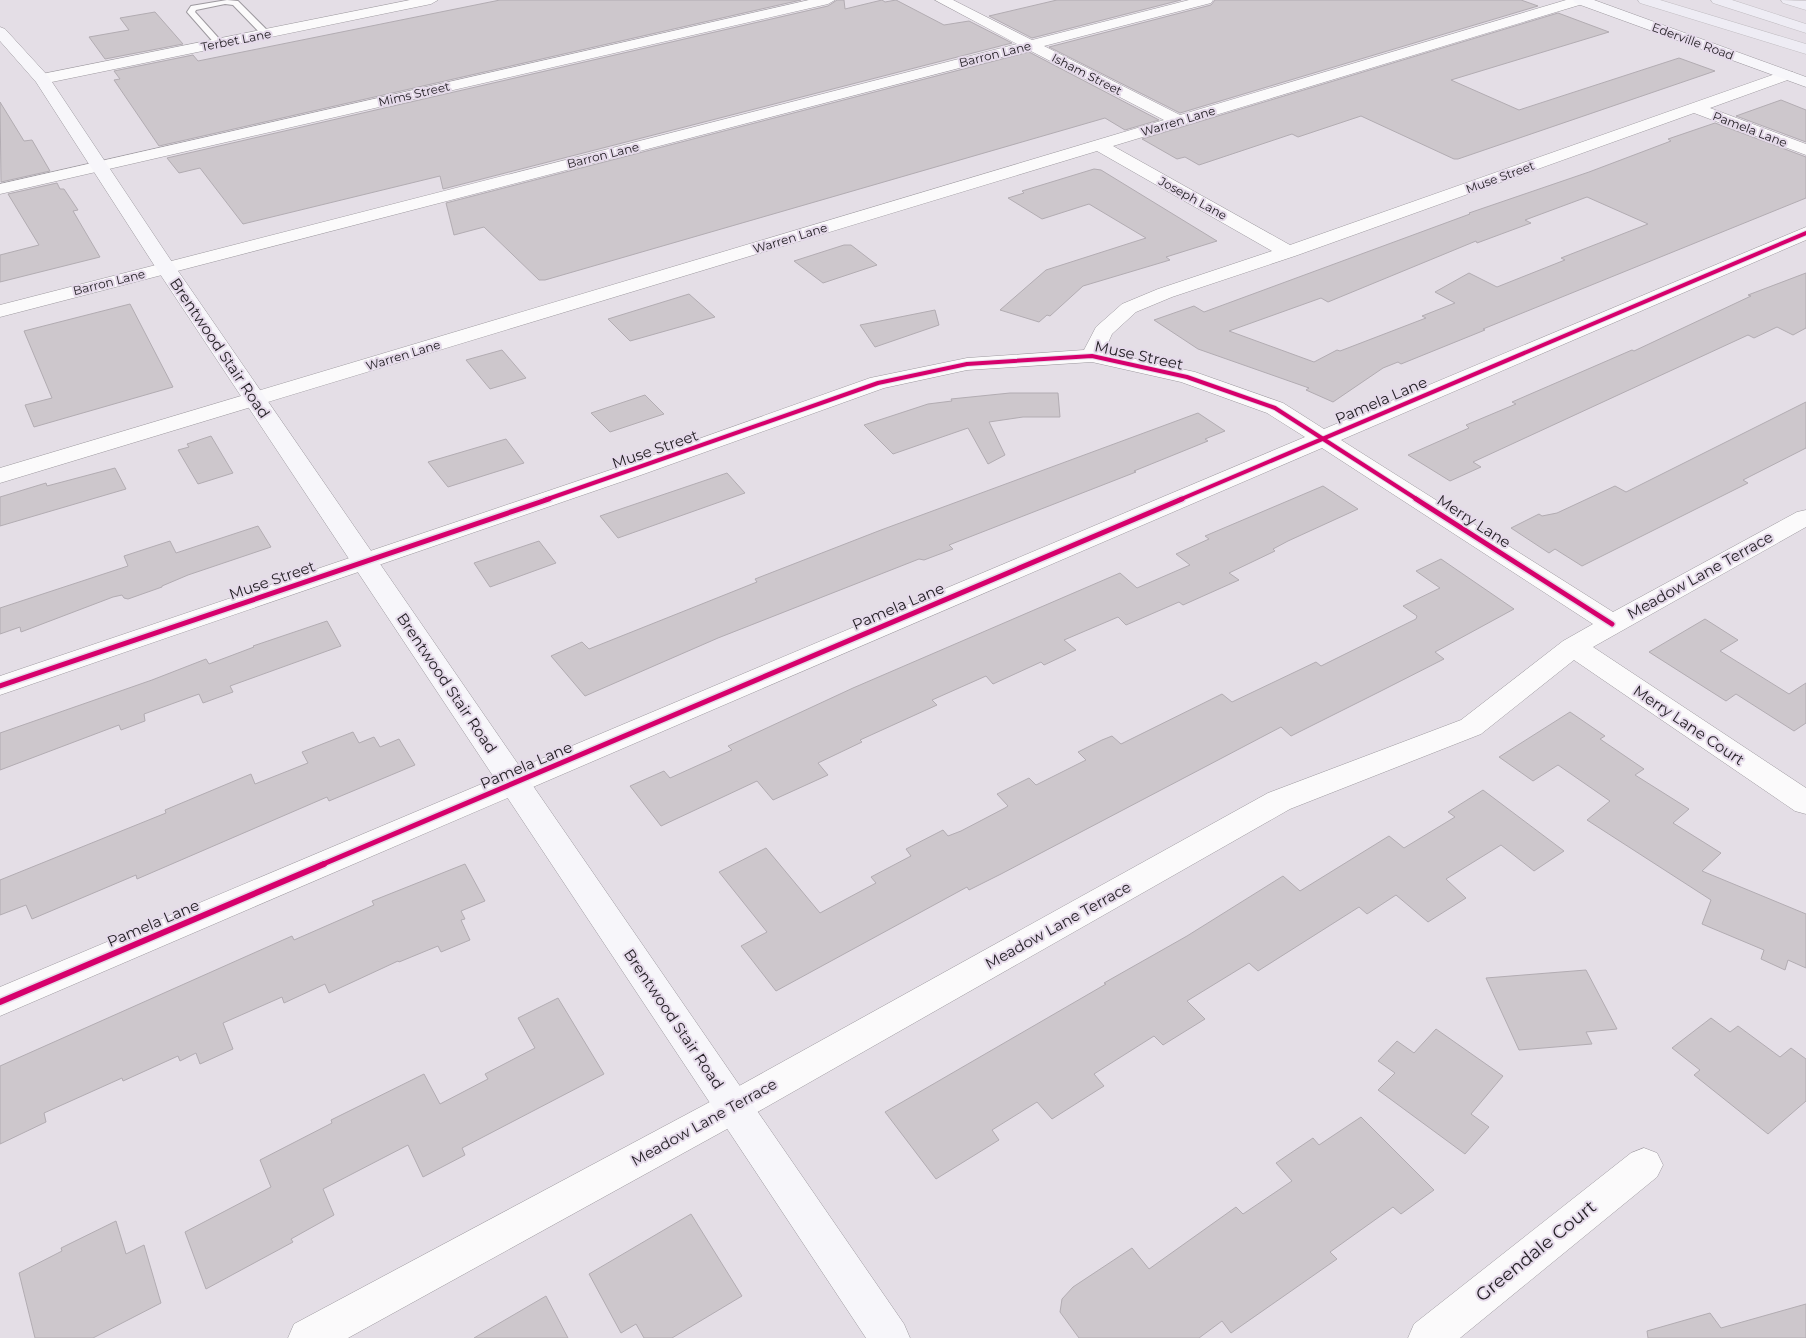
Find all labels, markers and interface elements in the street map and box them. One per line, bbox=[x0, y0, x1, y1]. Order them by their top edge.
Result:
street label: Ederville Road bbox=[1650, 19, 1736, 63]
street label: Terbet Lane bbox=[200, 26, 272, 54]
street label: Barron Lane bbox=[957, 38, 1033, 70]
street label: Isham Street bbox=[1049, 50, 1125, 98]
street label: Mims Street bbox=[377, 78, 451, 109]
street label: Warren Lane bbox=[1139, 103, 1217, 139]
street label: Pamela Lane bbox=[1711, 108, 1789, 150]
street label: Barron Lane bbox=[565, 139, 641, 171]
street label: Muse Street bbox=[1464, 158, 1537, 196]
street label: Joseph Lane bbox=[1155, 173, 1230, 223]
street label: Warren Lane bbox=[751, 220, 829, 256]
street label: Barron Lane bbox=[71, 266, 147, 298]
street label: Brentwood Stair Road bbox=[166, 274, 274, 422]
street label: Muse Street bbox=[1093, 336, 1185, 374]
street label: Warren Lane bbox=[364, 337, 442, 373]
street label: Pamela Lane bbox=[1332, 372, 1430, 428]
street label: Muse Street bbox=[609, 425, 701, 473]
street label: Merry Lane bbox=[1434, 490, 1514, 552]
street label: Meadow Lane Terrace bbox=[1624, 527, 1776, 623]
street label: Muse Street bbox=[226, 556, 318, 604]
street label: Pamela Lane bbox=[849, 578, 947, 634]
street label: Brentwood Stair Road bbox=[393, 609, 501, 757]
street label: Merry Lane Court bbox=[1630, 681, 1748, 769]
street label: Pamela Lane bbox=[477, 737, 575, 793]
street label: Meadow Lane Terrace bbox=[982, 877, 1134, 973]
street label: Pamela Lane bbox=[104, 895, 202, 951]
street label: Brentwood Stair Road bbox=[620, 945, 728, 1093]
street label: Meadow Lane Terrace bbox=[628, 1074, 780, 1170]
street label: Greendale Court bbox=[1471, 1196, 1601, 1306]

